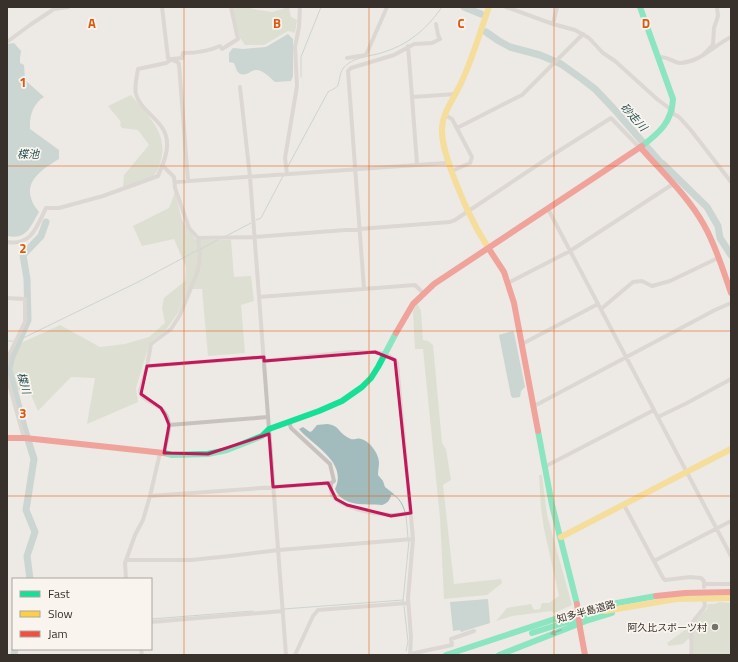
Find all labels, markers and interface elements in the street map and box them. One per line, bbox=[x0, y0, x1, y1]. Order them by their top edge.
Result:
text: A bbox=[88, 13, 96, 33]
text: B bbox=[273, 13, 281, 33]
text: C bbox=[457, 13, 465, 33]
text: D bbox=[642, 13, 650, 33]
text: 1 bbox=[19, 72, 27, 92]
water label: 砂走川 bbox=[617, 99, 652, 135]
water label: 楪池 bbox=[17, 146, 40, 162]
text: 2 bbox=[19, 238, 27, 258]
water label: 楪川 bbox=[13, 370, 35, 397]
text: 3 bbox=[19, 403, 27, 423]
legend bbox=[12, 578, 152, 650]
text: Fast bbox=[48, 584, 71, 603]
street label: 知多半島道路 bbox=[555, 596, 617, 626]
text: Slow bbox=[48, 604, 73, 623]
place label: 阿久比スポーツ村 bbox=[627, 620, 707, 635]
marker: 阿久比スポーツ村 bbox=[710, 622, 720, 632]
text: Jam bbox=[48, 624, 68, 643]
one-way arrow bbox=[550, 629, 562, 635]

